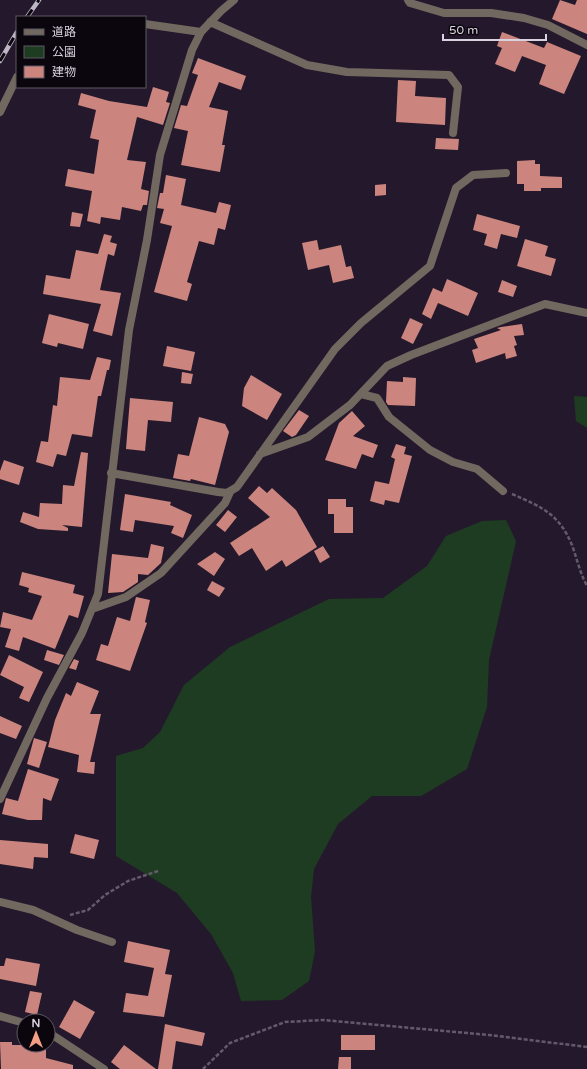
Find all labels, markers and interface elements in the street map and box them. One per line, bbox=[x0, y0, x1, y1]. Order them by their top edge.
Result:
legend bbox=[16, 16, 146, 88]
scale bar bbox=[443, 16, 546, 42]
text: 50 m bbox=[449, 23, 478, 37]
text: 道路 bbox=[52, 25, 76, 39]
text: 公園 bbox=[52, 45, 76, 59]
text: 建物 bbox=[52, 65, 76, 79]
north arrow bbox=[16, 1013, 56, 1053]
text: N bbox=[32, 1017, 40, 1030]

